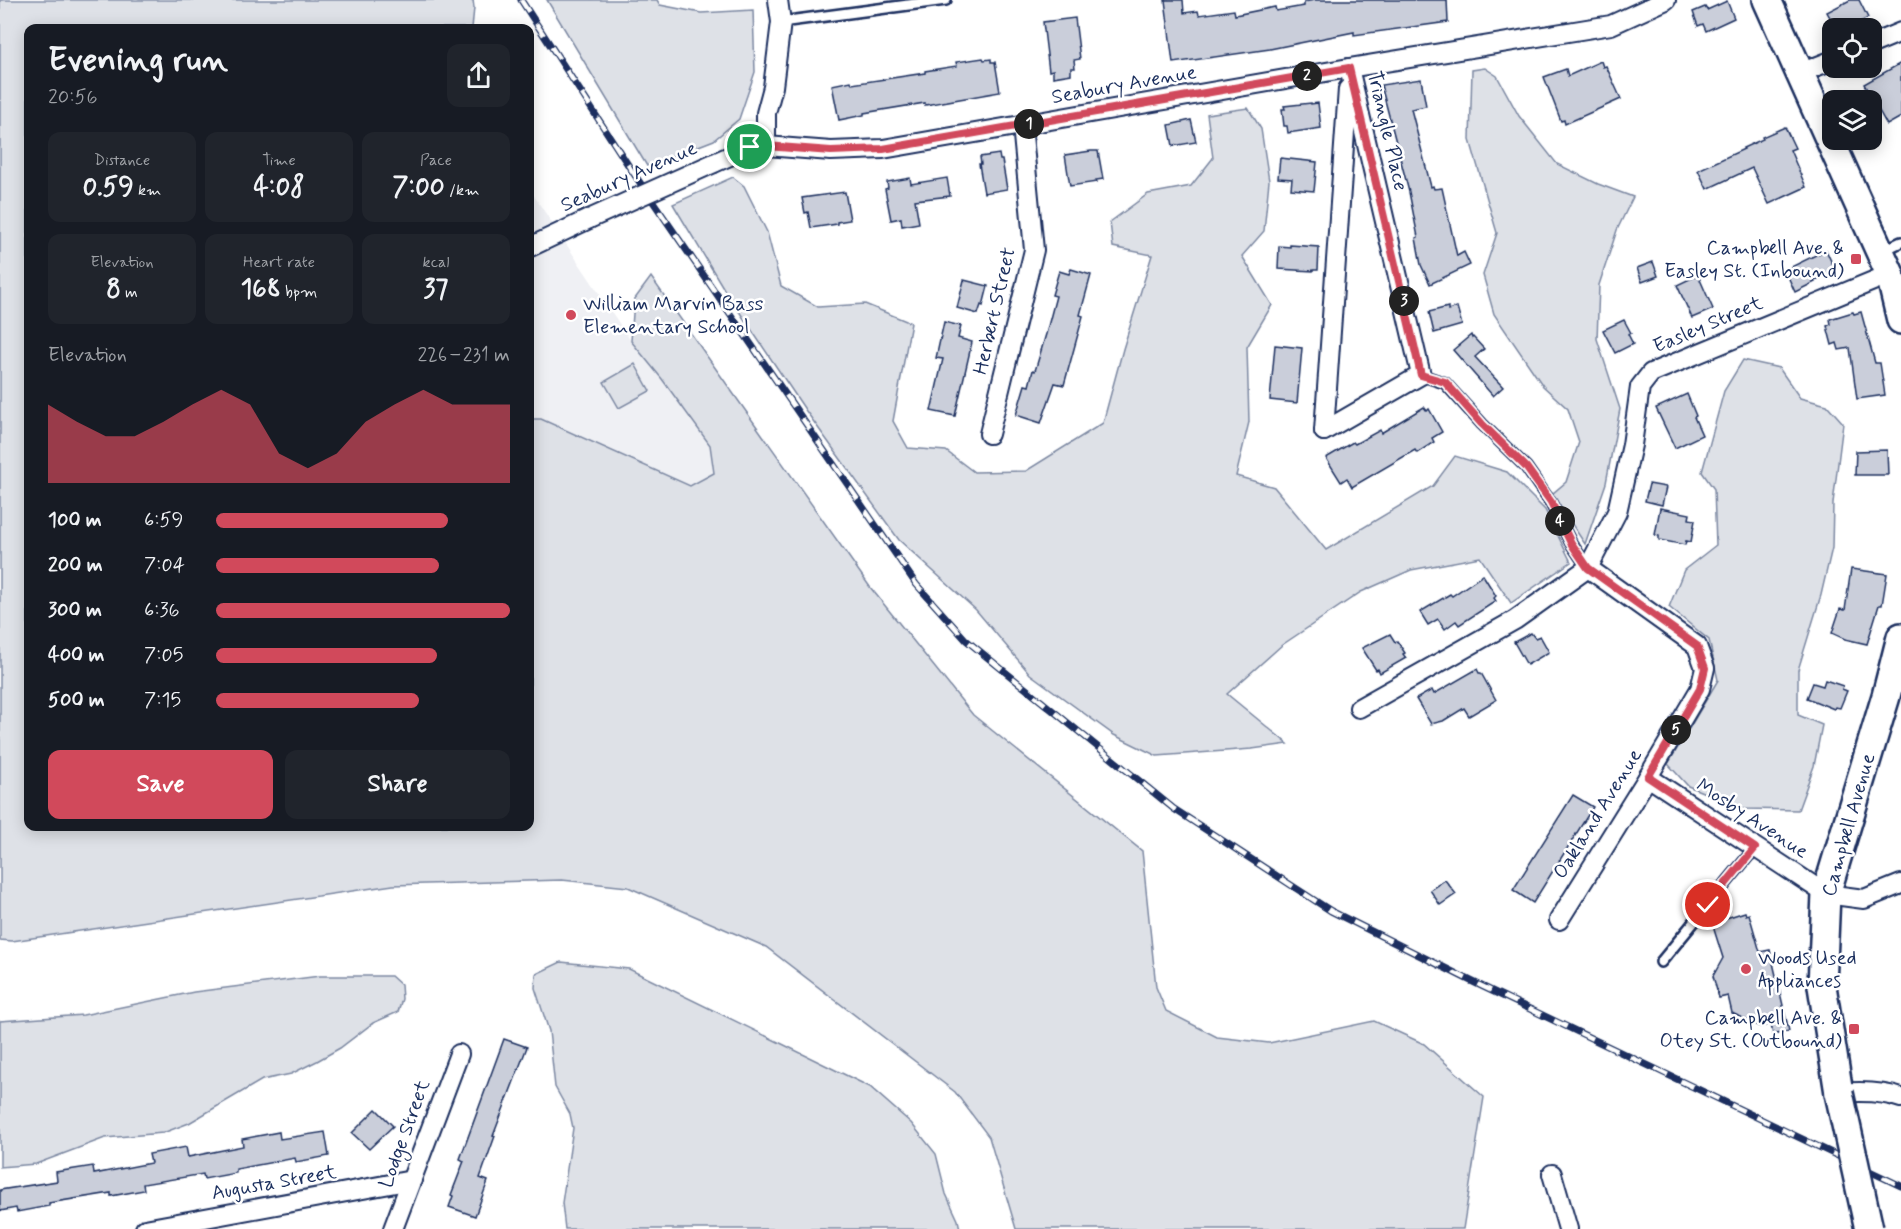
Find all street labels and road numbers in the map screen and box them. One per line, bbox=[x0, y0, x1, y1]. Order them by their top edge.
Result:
street label: Seabury Avenue bbox=[1049, 59, 1199, 111]
street label: Triangle Place bbox=[1360, 69, 1414, 193]
street label: Seabury Avenue bbox=[557, 135, 702, 219]
street label: Herbert Street bbox=[967, 245, 1023, 377]
street label: Easley Street bbox=[1649, 290, 1767, 360]
street label: Oakland Avenue bbox=[1547, 744, 1649, 884]
street label: Campbell Avenue bbox=[1816, 750, 1882, 900]
street label: Mosby Avenue bbox=[1691, 773, 1814, 866]
street label: Lodge Street bbox=[373, 1076, 438, 1192]
street label: Augusta Street bbox=[210, 1159, 339, 1207]

